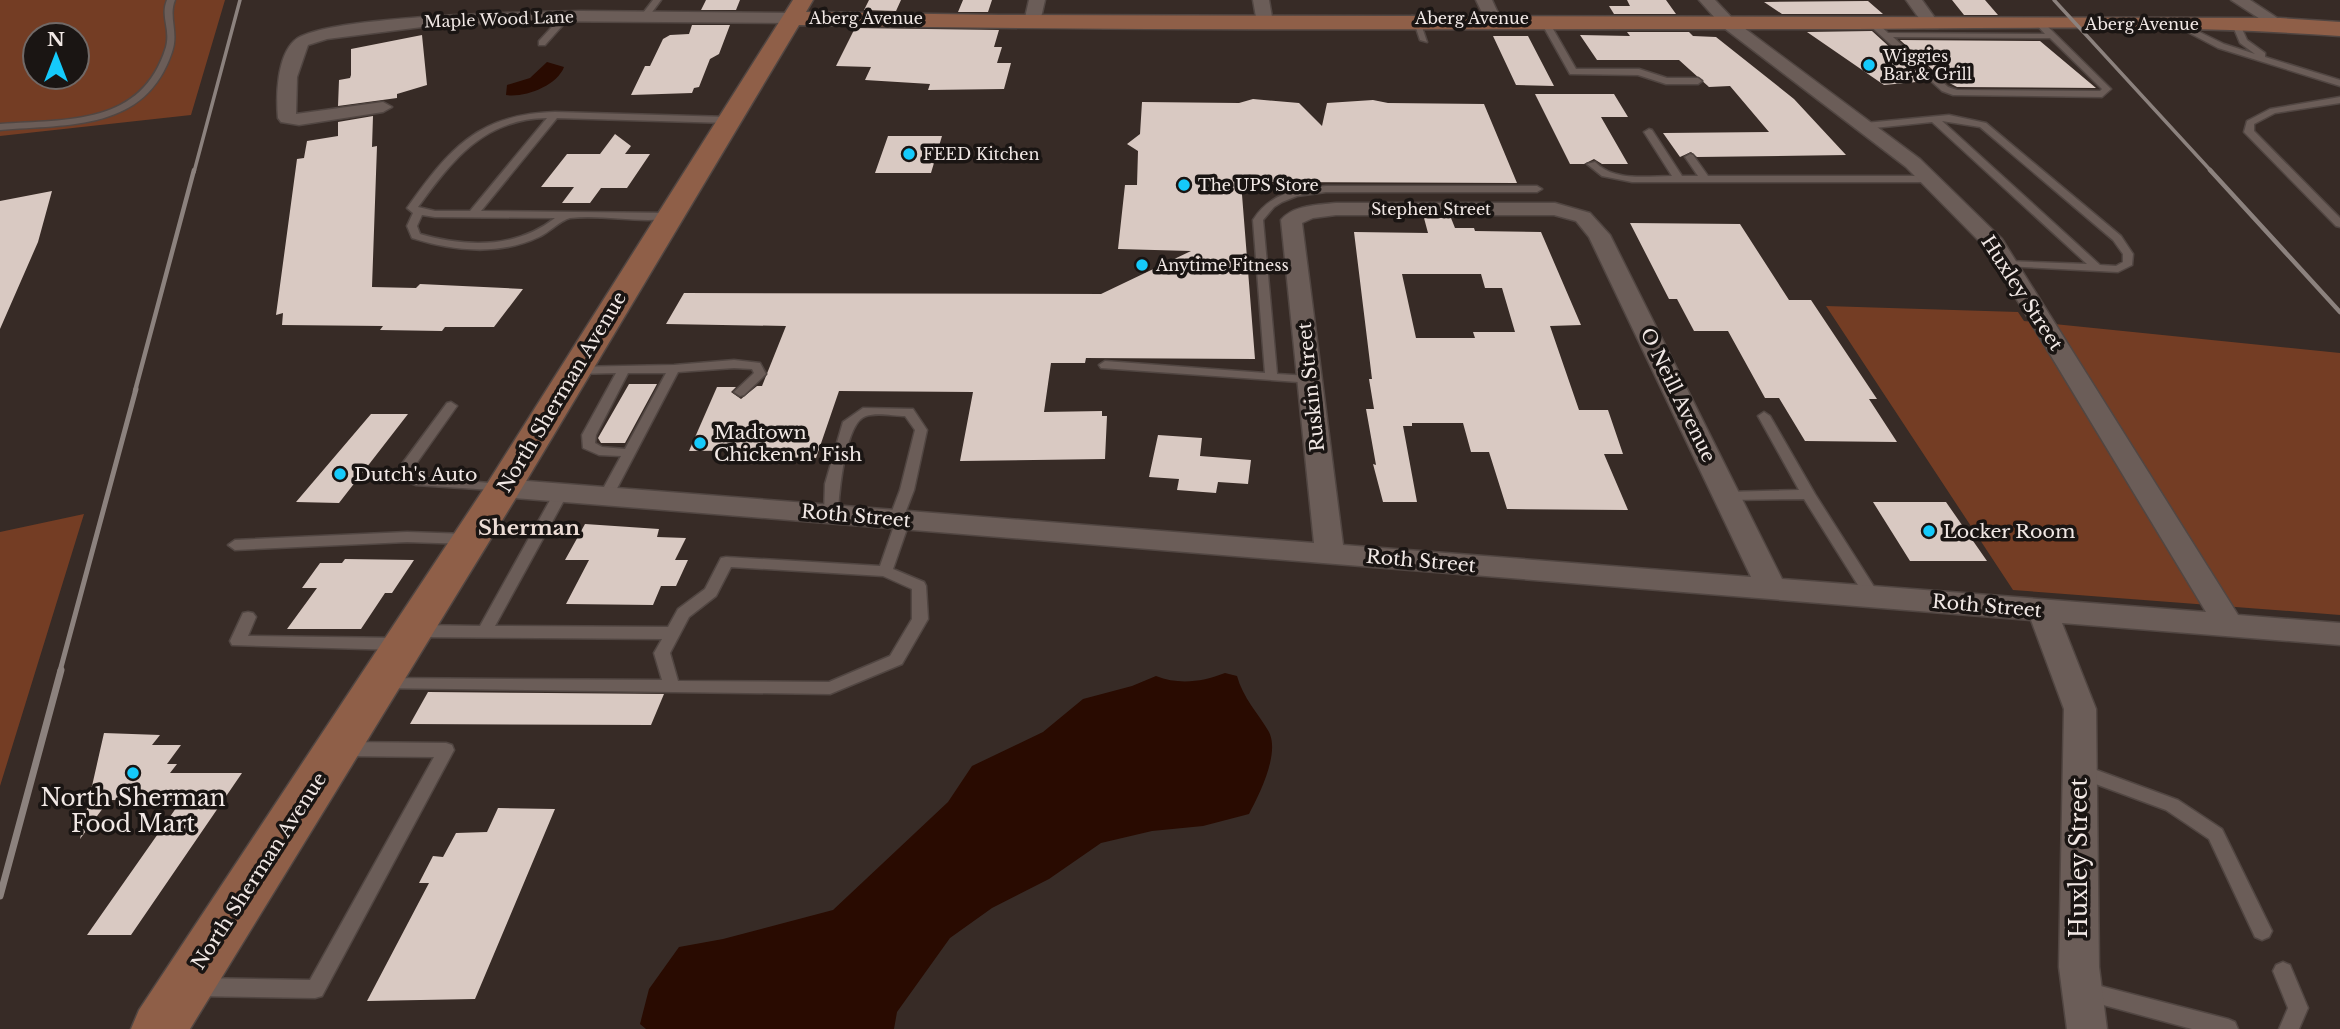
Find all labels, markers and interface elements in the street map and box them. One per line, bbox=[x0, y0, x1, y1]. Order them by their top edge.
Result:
street label: Maple Wood Lane bbox=[424, 6, 574, 32]
street label: Aberg Avenue bbox=[808, 8, 923, 28]
street label: Aberg Avenue bbox=[1414, 8, 1529, 28]
street label: Aberg Avenue bbox=[2084, 14, 2199, 34]
north arrow bbox=[21, 21, 91, 91]
text: N bbox=[47, 28, 65, 51]
place label: Wiggies Bar & Grill bbox=[1882, 46, 1972, 84]
marker: Wiggies Bar & Grill bbox=[1861, 57, 1877, 73]
place label: FEED Kitchen bbox=[923, 144, 1039, 164]
marker: FEED Kitchen bbox=[901, 146, 917, 162]
place label: The UPS Store bbox=[1198, 175, 1319, 195]
marker: The UPS Store bbox=[1176, 177, 1192, 193]
street label: Stephen Street bbox=[1371, 199, 1491, 219]
street label: Huxley Street bbox=[1976, 231, 2068, 356]
place label: Anytime Fitness bbox=[1155, 255, 1289, 275]
marker: Anytime Fitness bbox=[1134, 257, 1150, 273]
street label: North Sherman Avenue bbox=[493, 287, 631, 497]
street label: Ruskin Street bbox=[1293, 320, 1329, 453]
street label: O Neill Avenue bbox=[1635, 324, 1721, 466]
place label: Madtown Chicken n' Fish bbox=[714, 421, 862, 466]
marker: Madtown Chicken n' Fish bbox=[692, 435, 708, 451]
place label: Dutch's Auto bbox=[354, 463, 477, 486]
marker: Dutch's Auto bbox=[332, 466, 348, 482]
street label: Roth Street bbox=[800, 500, 913, 532]
district label: Sherman bbox=[478, 515, 580, 541]
place label: Locker Room bbox=[1943, 520, 2075, 543]
marker: Locker Room bbox=[1921, 523, 1937, 539]
street label: Roth Street bbox=[1365, 545, 1478, 577]
street label: Roth Street bbox=[1931, 590, 2044, 622]
marker: North Sherman Food Mart bbox=[125, 765, 141, 781]
street label: North Sherman Avenue bbox=[187, 768, 331, 974]
street label: Huxley Street bbox=[2065, 778, 2093, 938]
place label: North Sherman Food Mart bbox=[40, 784, 226, 838]

